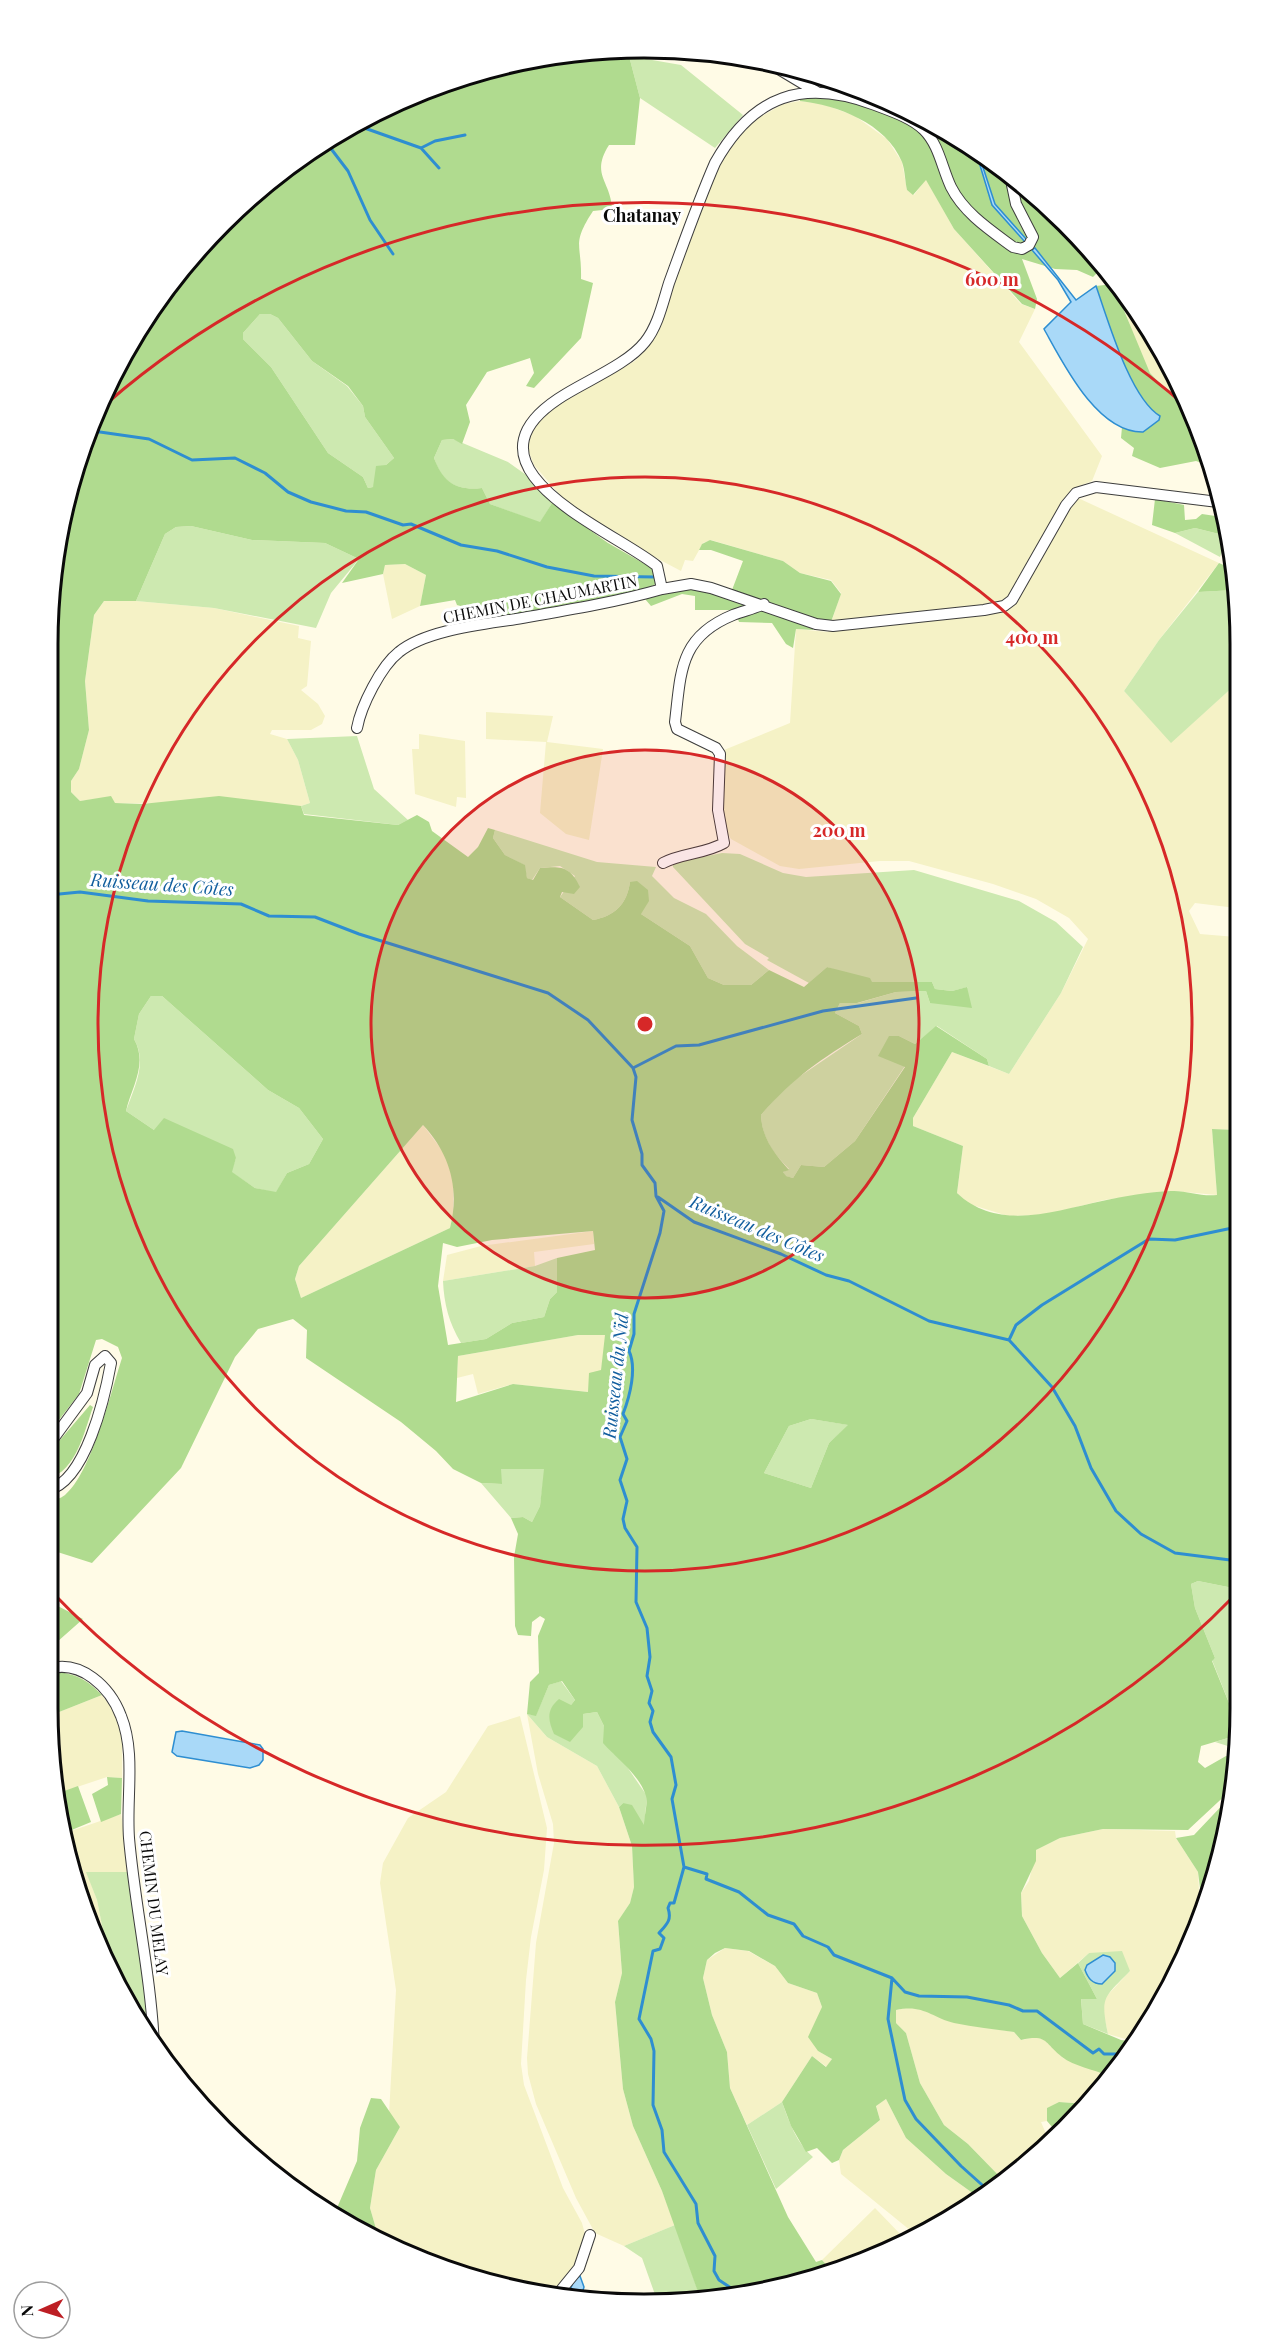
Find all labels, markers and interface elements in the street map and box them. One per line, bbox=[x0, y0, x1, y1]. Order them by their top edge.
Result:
district label: Chatanay bbox=[603, 203, 682, 227]
text: 600 m bbox=[965, 267, 1020, 291]
street label: CHEMIN DE CHAUMARTIN bbox=[441, 569, 639, 628]
text: 400 m bbox=[1005, 625, 1059, 649]
text: 200 m bbox=[812, 818, 866, 842]
water label: Ruisseau des Côtes bbox=[89, 867, 235, 901]
centre of rings bbox=[635, 1014, 655, 1034]
water label: Ruisseau des Côtes bbox=[686, 1189, 828, 1267]
water label: Ruisseau du Nid bbox=[596, 1311, 634, 1441]
street label: CHEMIN DU MELAY bbox=[135, 1829, 174, 1977]
north arrow bbox=[12, 2280, 72, 2340]
text: N bbox=[16, 2304, 37, 2317]

